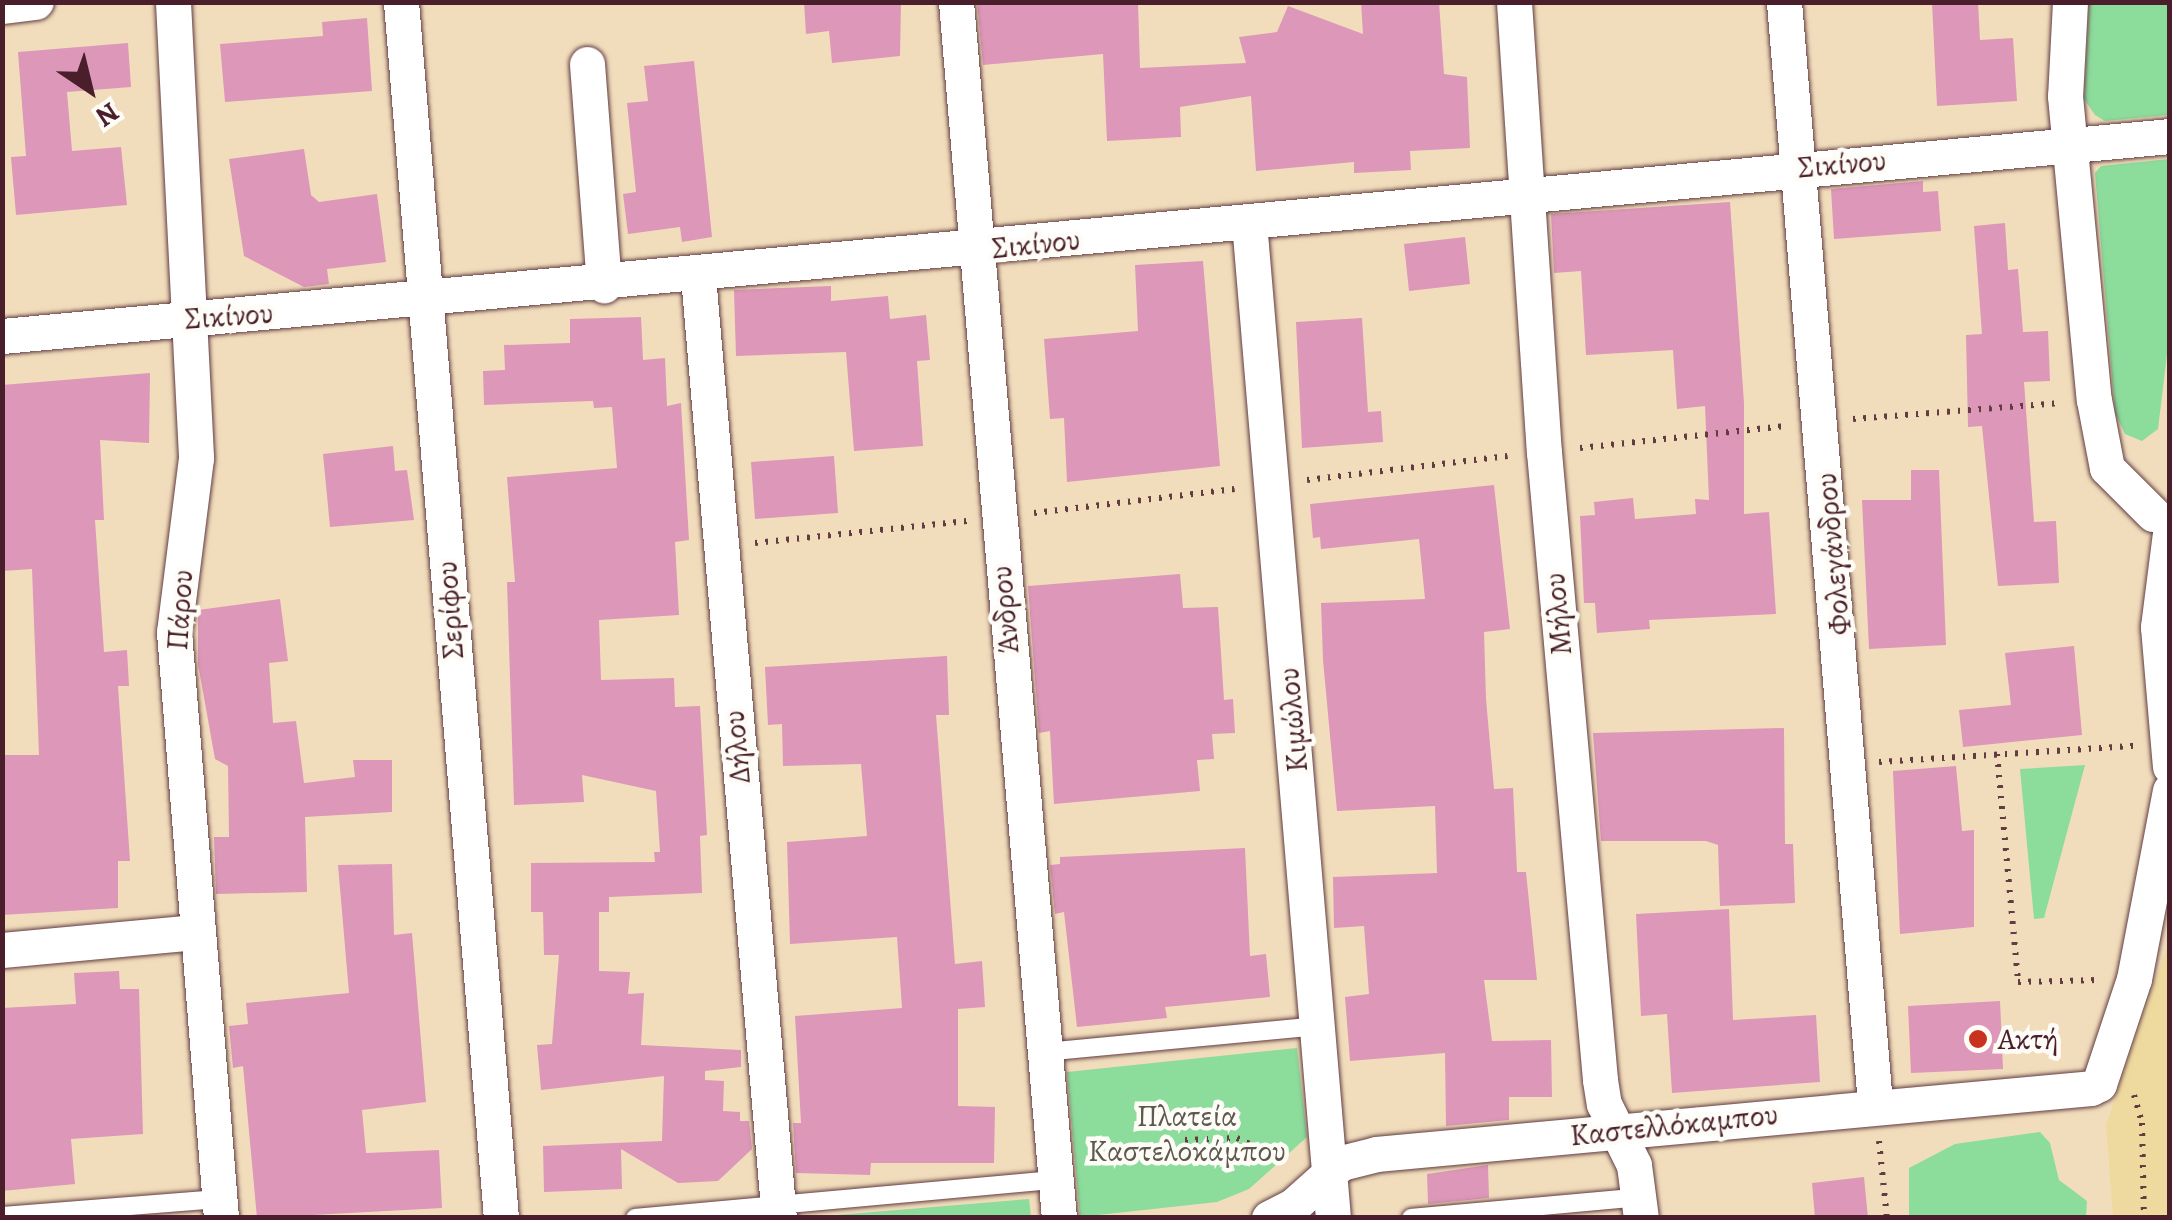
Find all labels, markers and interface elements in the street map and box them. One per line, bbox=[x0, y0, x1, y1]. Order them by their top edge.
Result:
north arrow bbox=[40, 40, 140, 140]
text: N bbox=[88, 93, 126, 136]
street label: Σικίνου bbox=[1796, 142, 1888, 186]
street label: Σικίνου bbox=[990, 221, 1082, 267]
street label: Σικίνου bbox=[183, 295, 275, 337]
street label: Φολεγάνδρου bbox=[1808, 471, 1858, 637]
street label: Σερίφου bbox=[429, 560, 471, 660]
street label: Άνδρου bbox=[983, 564, 1027, 656]
street label: Πάρου bbox=[159, 568, 201, 652]
street label: Μήλου bbox=[1536, 571, 1580, 657]
street label: Κιμώλου bbox=[1270, 666, 1316, 774]
street label: Δήλου bbox=[716, 709, 758, 785]
place label: Ακτή bbox=[1998, 1021, 2059, 1057]
marker: Ακτή bbox=[1967, 1028, 1989, 1050]
street label: Καστελλόκαμπου bbox=[1568, 1096, 1780, 1154]
park label: Πλατεία Καστελοκάμπου bbox=[1088, 1098, 1286, 1168]

